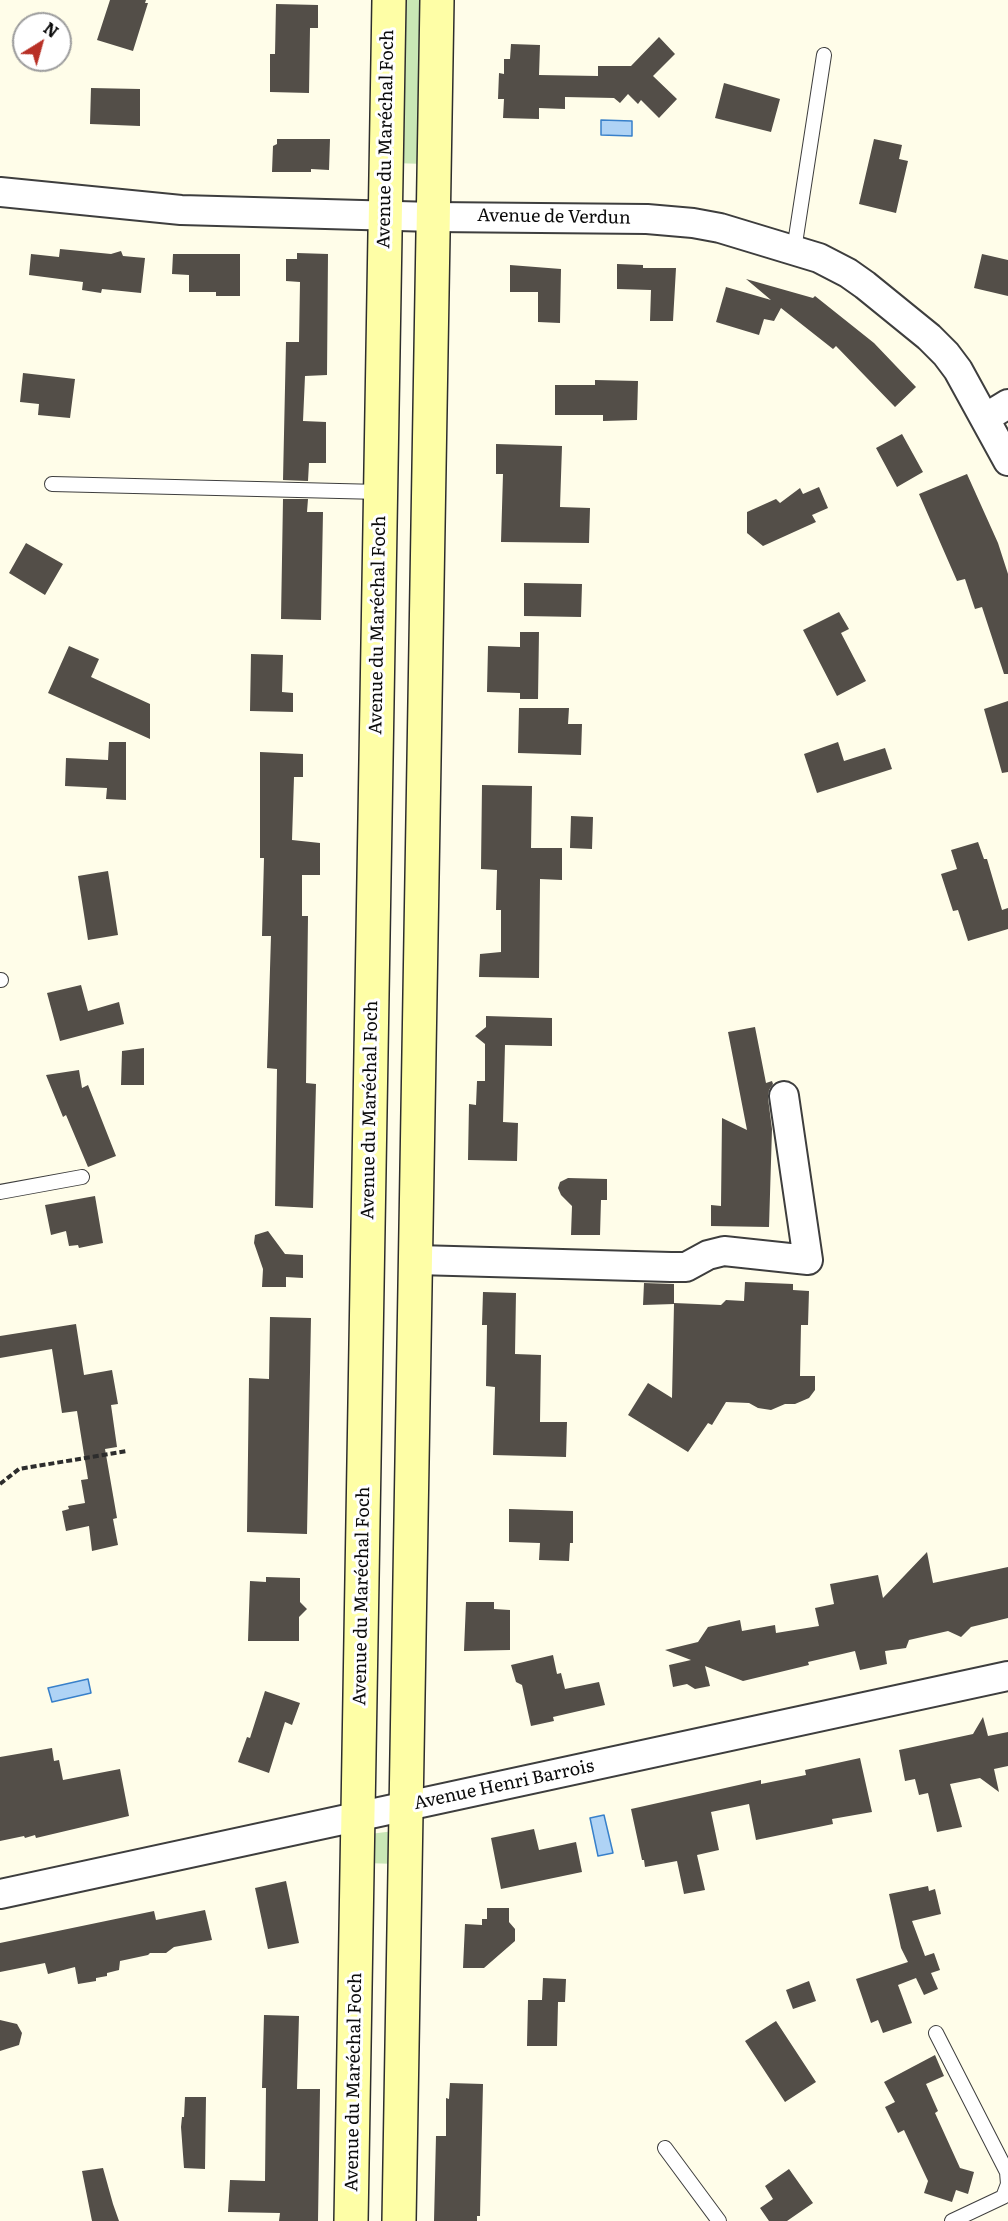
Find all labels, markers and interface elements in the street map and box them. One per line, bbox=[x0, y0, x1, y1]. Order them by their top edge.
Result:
north arrow bbox=[12, 12, 72, 72]
text: N bbox=[39, 16, 64, 43]
street label: Avenue du Maréchal Foch bbox=[373, 29, 399, 249]
street label: Avenue de Verdun bbox=[477, 205, 631, 229]
street label: Avenue du Maréchal Foch bbox=[365, 515, 391, 735]
street label: Avenue du Maréchal Foch bbox=[357, 1000, 383, 1220]
street label: Avenue du Maréchal Foch bbox=[349, 1486, 375, 1706]
street label: Avenue Henri Barrois bbox=[412, 1755, 596, 1815]
street label: Avenue du Maréchal Foch bbox=[341, 1972, 367, 2192]

